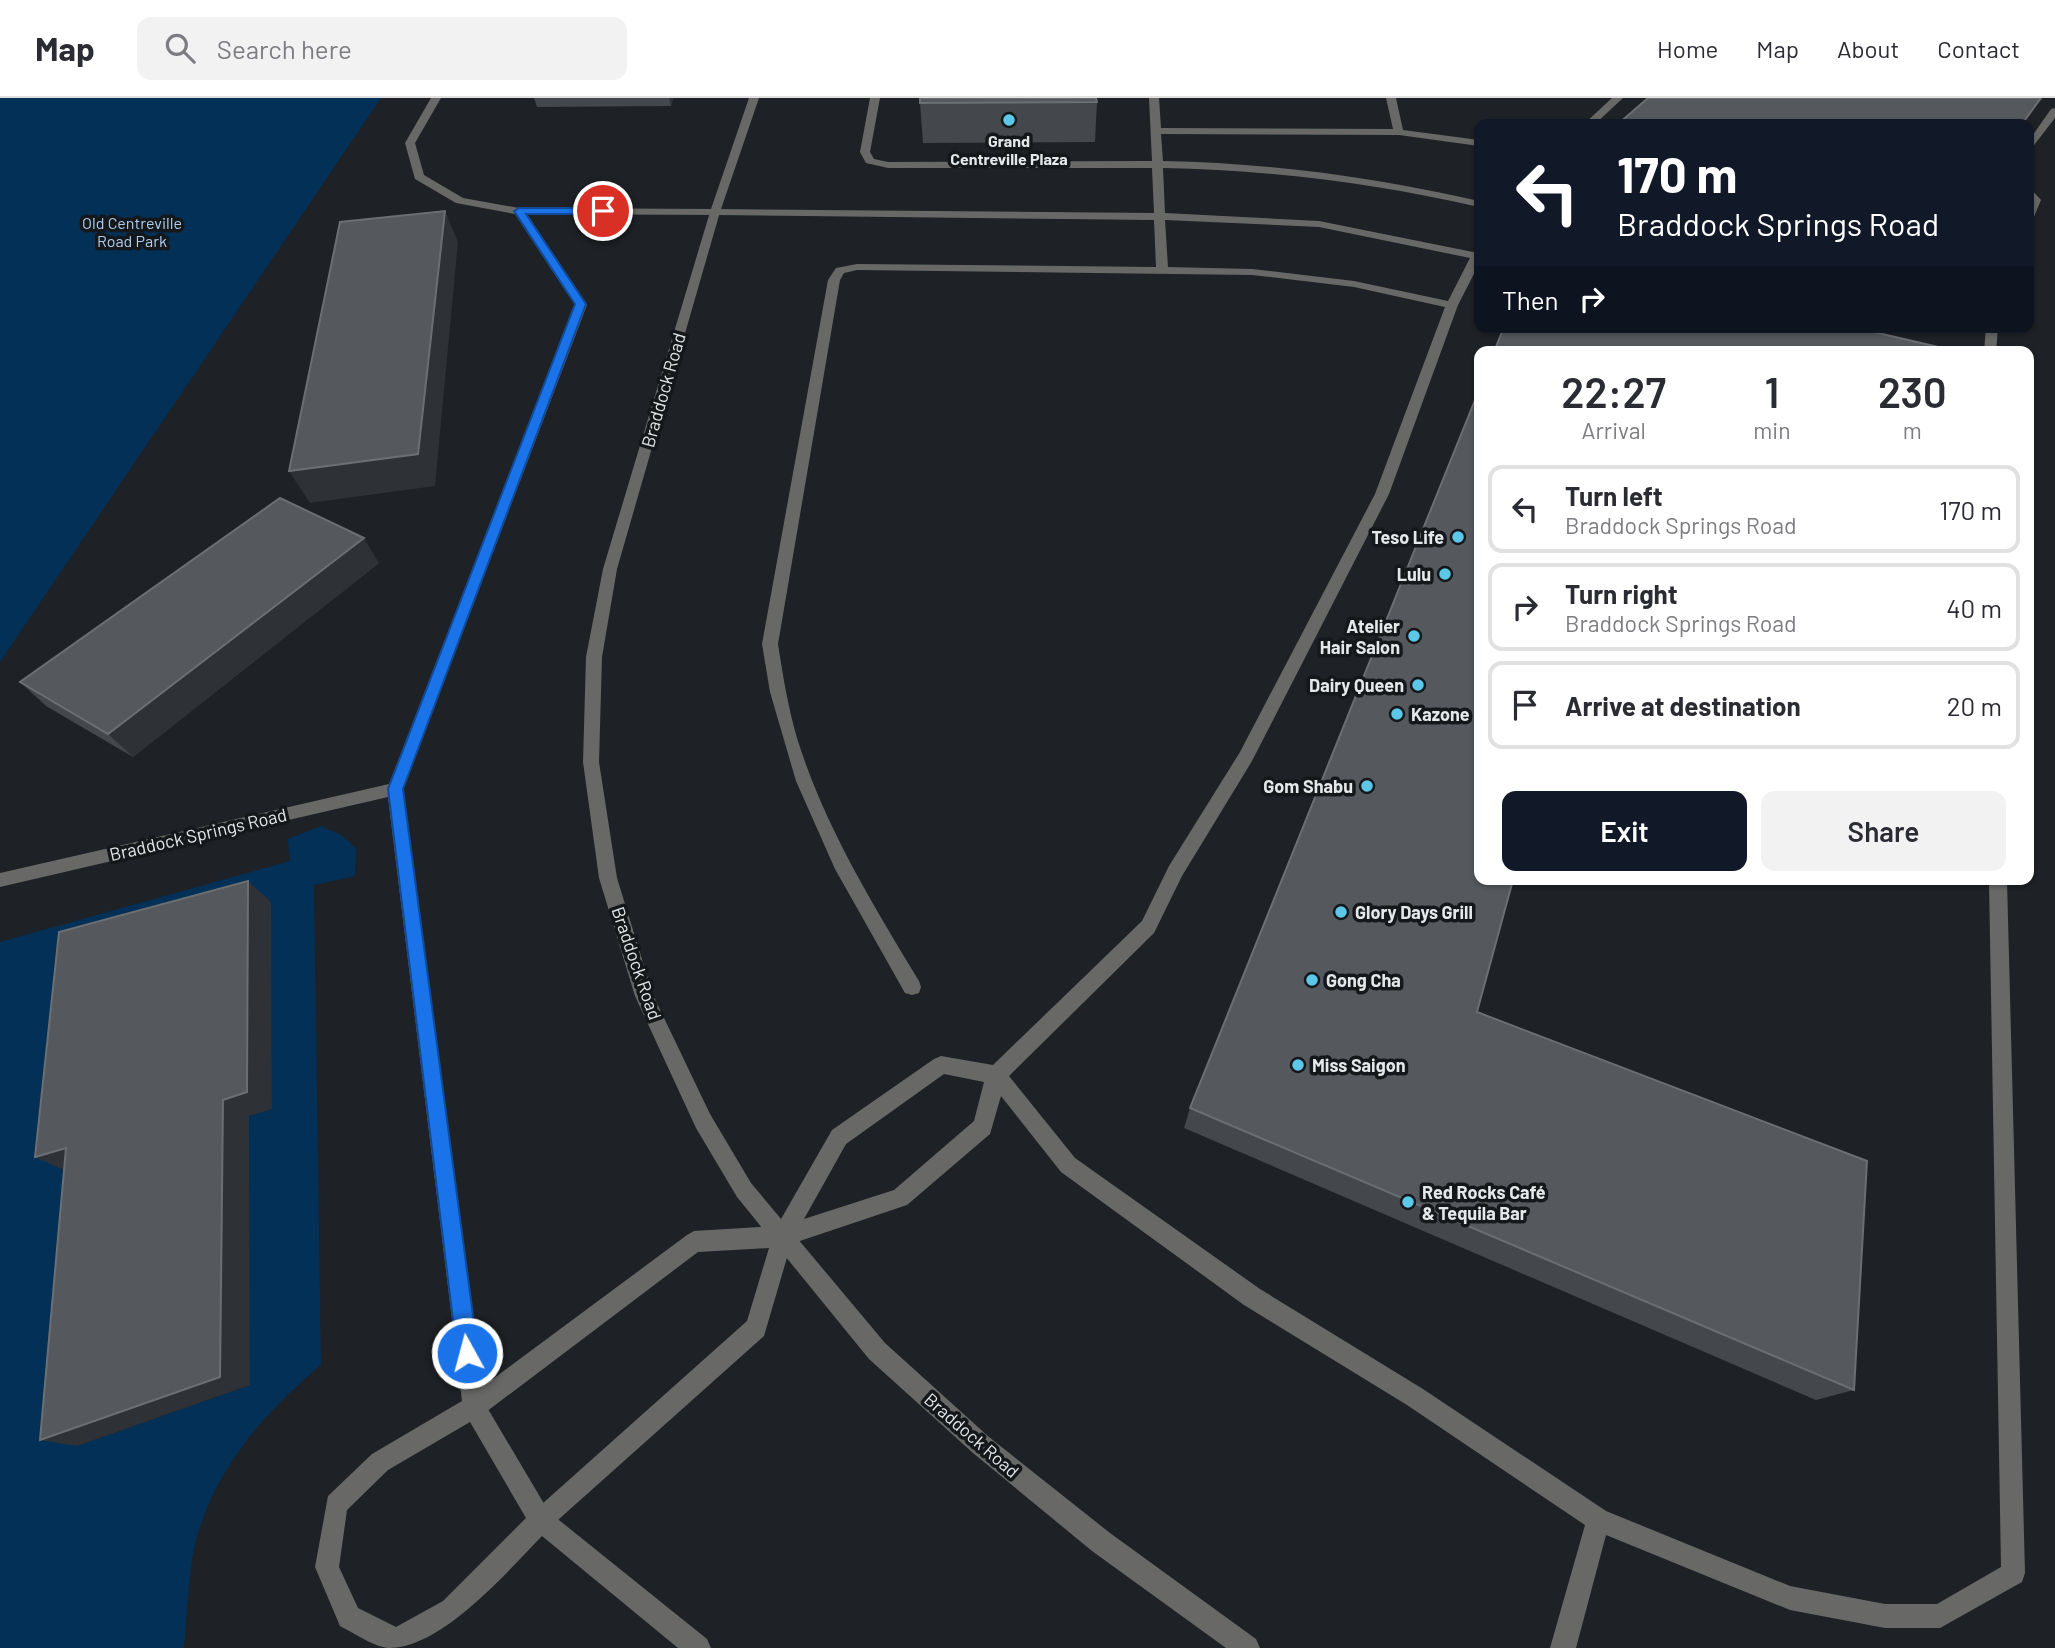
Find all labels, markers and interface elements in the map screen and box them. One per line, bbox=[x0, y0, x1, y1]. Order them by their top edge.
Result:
search box bbox=[137, 17, 627, 80]
text: Map bbox=[35, 28, 95, 68]
icon: search bbox=[161, 29, 199, 67]
text: Search here bbox=[217, 33, 352, 64]
text: Home bbox=[1657, 34, 1718, 63]
text: Map bbox=[1756, 34, 1799, 63]
text: About bbox=[1837, 34, 1899, 63]
text: Contact bbox=[1937, 34, 2020, 63]
marker: Grand Centreville Plaza bbox=[1001, 112, 1017, 128]
place label: Grand Centreville Plaza bbox=[950, 131, 1068, 168]
text: 170 m bbox=[1617, 144, 1737, 203]
icon: left bbox=[1502, 147, 1593, 238]
pin bbox=[573, 181, 633, 241]
icon: arrive bbox=[584, 192, 622, 230]
text: Braddock Springs Road bbox=[1617, 204, 1939, 242]
park label: Old Centreville Road Park bbox=[82, 213, 182, 250]
icon: right bbox=[1573, 280, 1611, 318]
text: Then bbox=[1502, 284, 1559, 315]
street label: Braddock Road bbox=[636, 330, 690, 450]
text: 22:27 bbox=[1561, 366, 1666, 416]
text: 1 bbox=[1765, 366, 1779, 416]
text: 230 bbox=[1878, 366, 1947, 416]
text: Arrival bbox=[1582, 416, 1646, 444]
text: min bbox=[1753, 416, 1791, 444]
text: m bbox=[1903, 416, 1922, 444]
text: Turn left bbox=[1565, 480, 1663, 511]
icon: left bbox=[1506, 490, 1544, 528]
text: 170 m bbox=[1939, 494, 2002, 525]
text: Braddock Springs Road bbox=[1565, 511, 1797, 539]
place label: Teso Life bbox=[1371, 526, 1444, 548]
marker: Teso Life bbox=[1450, 529, 1466, 545]
place label: Lulu bbox=[1397, 563, 1431, 585]
marker: Lulu bbox=[1437, 566, 1453, 582]
text: Turn right bbox=[1565, 578, 1678, 609]
icon: right bbox=[1506, 588, 1544, 626]
text: 40 m bbox=[1946, 592, 2002, 623]
text: Braddock Springs Road bbox=[1565, 609, 1797, 637]
place label: Atelier Hair Salon bbox=[1320, 615, 1400, 658]
marker: Atelier Hair Salon bbox=[1406, 628, 1422, 644]
place label: Dairy Queen bbox=[1309, 674, 1404, 696]
marker: Dairy Queen bbox=[1410, 677, 1426, 693]
icon: arrive bbox=[1506, 686, 1544, 724]
text: Arrive at destination bbox=[1565, 690, 1801, 721]
text: 20 m bbox=[1947, 690, 2002, 721]
place label: Kazone bbox=[1411, 703, 1470, 725]
marker: Kazone bbox=[1389, 706, 1405, 722]
place label: Gom Shabu bbox=[1263, 775, 1353, 797]
marker: Gom Shabu bbox=[1359, 778, 1375, 794]
button: Exit bbox=[1502, 791, 1747, 871]
button: Share bbox=[1761, 791, 2006, 871]
street label: Braddock Springs Road bbox=[107, 803, 289, 865]
place label: Glory Days Grill bbox=[1355, 901, 1473, 923]
street label: Braddock Road bbox=[607, 904, 667, 1022]
marker: Glory Days Grill bbox=[1333, 904, 1349, 920]
place label: Gong Cha bbox=[1326, 969, 1401, 991]
marker: Gong Cha bbox=[1304, 972, 1320, 988]
place label: Miss Saigon bbox=[1312, 1054, 1406, 1076]
marker: Miss Saigon bbox=[1290, 1057, 1306, 1073]
place label: Red Rocks Café & Tequila Bar bbox=[1422, 1181, 1546, 1224]
marker: Red Rocks Café & Tequila Bar bbox=[1400, 1194, 1416, 1210]
position arrow bbox=[430, 1316, 504, 1390]
street label: Braddock Road bbox=[920, 1388, 1024, 1482]

